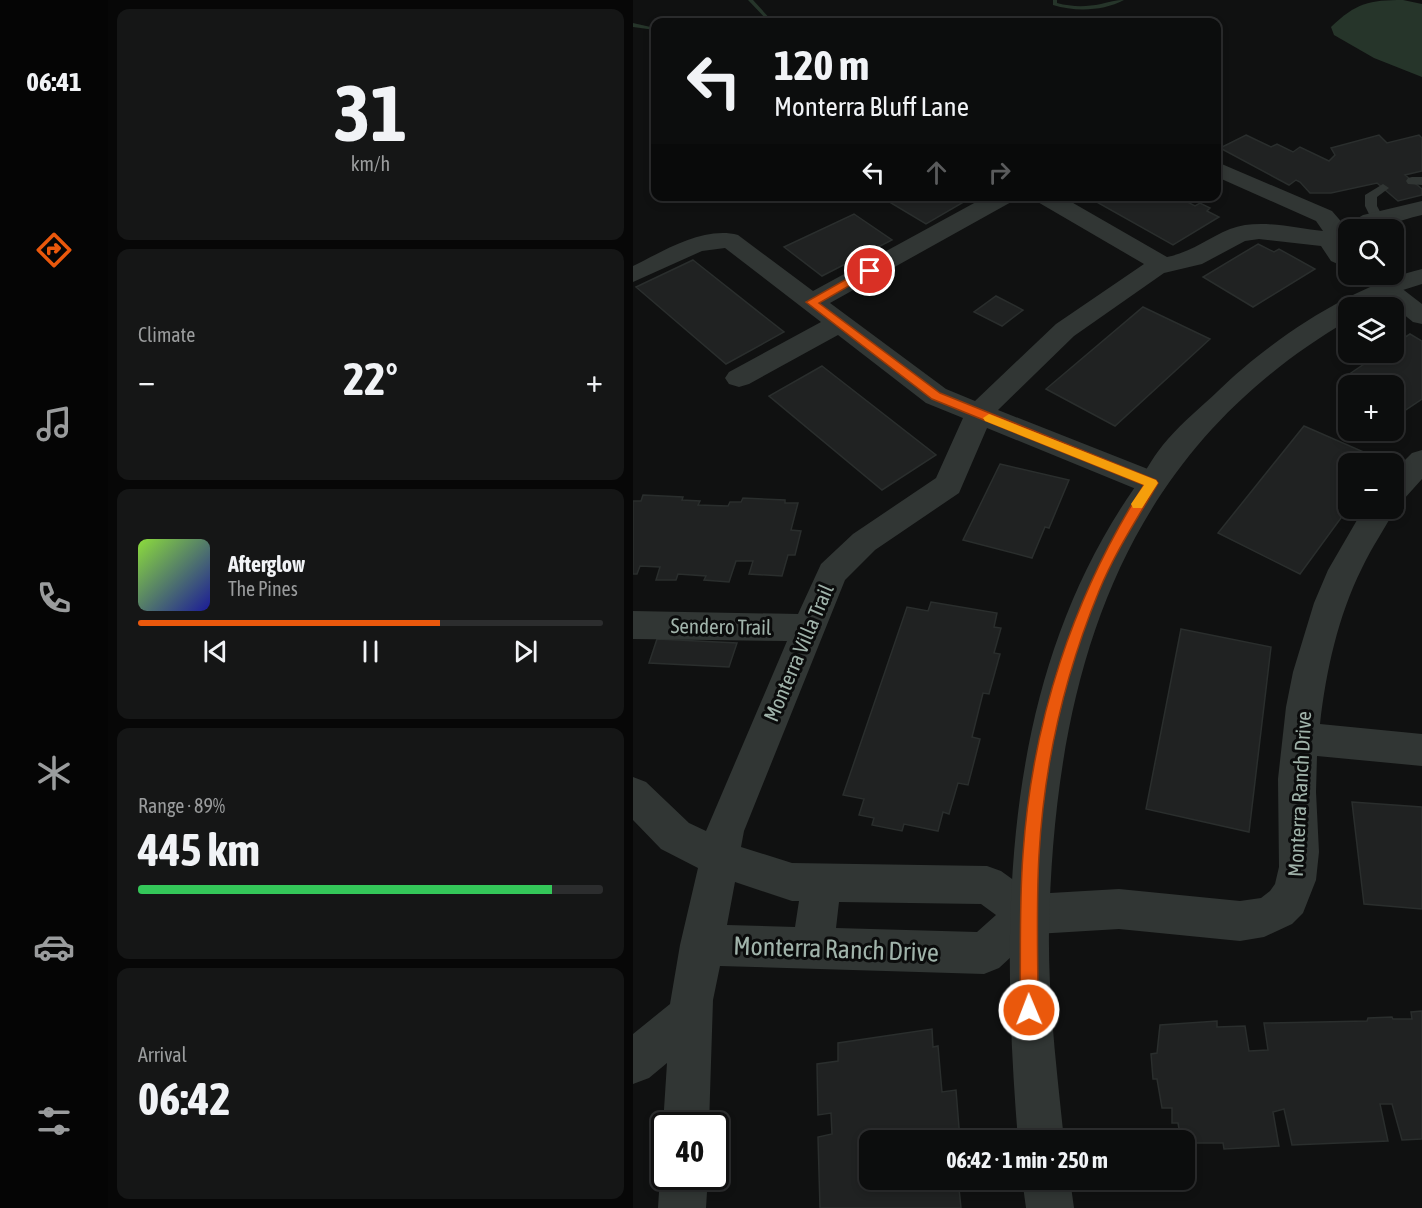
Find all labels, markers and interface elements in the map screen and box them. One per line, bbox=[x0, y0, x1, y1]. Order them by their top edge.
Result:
text: 120 m bbox=[774, 41, 869, 89]
icon: left bbox=[675, 42, 753, 120]
text: 06:41 bbox=[26, 66, 82, 97]
text: 31 bbox=[334, 68, 407, 158]
text: Monterra Bluff Lane bbox=[774, 91, 969, 122]
text: km/h bbox=[351, 152, 390, 175]
icon: left bbox=[857, 156, 890, 189]
icon: ahead bbox=[920, 156, 953, 189]
icon: right bbox=[983, 156, 1016, 189]
map controls bbox=[1338, 219, 1404, 519]
button: search bbox=[1338, 219, 1404, 285]
icon: directions bbox=[33, 229, 75, 271]
pin bbox=[844, 245, 895, 296]
icon: arrive bbox=[853, 254, 886, 287]
button: layers bbox=[1338, 297, 1404, 363]
text: Climate bbox=[138, 323, 195, 346]
text: 22° bbox=[343, 353, 398, 405]
text: − bbox=[138, 361, 155, 399]
text: + bbox=[586, 361, 603, 399]
button: + bbox=[1338, 375, 1404, 441]
icon: music bbox=[33, 403, 75, 445]
button: − bbox=[1338, 453, 1404, 519]
text: Afterglow bbox=[228, 551, 305, 577]
icon: phone bbox=[33, 577, 75, 619]
text: The Pines bbox=[228, 577, 298, 600]
street label: Monterra Villa Trail bbox=[758, 580, 838, 725]
street label: Sendero Trail bbox=[670, 613, 772, 639]
icon: previous bbox=[199, 635, 232, 668]
icon: pause bbox=[354, 635, 387, 668]
icon: next bbox=[509, 635, 542, 668]
street label: Monterra Ranch Drive bbox=[1283, 710, 1315, 878]
icon: climate bbox=[33, 752, 75, 794]
text: Range · 89% bbox=[138, 794, 225, 817]
text: 445 km bbox=[138, 824, 260, 876]
icon: car bbox=[33, 926, 75, 968]
street label: Monterra Ranch Drive bbox=[733, 930, 939, 968]
position arrow bbox=[997, 978, 1061, 1042]
text: Arrival bbox=[138, 1043, 187, 1066]
text: 06:42 bbox=[138, 1073, 231, 1125]
icon: filters bbox=[33, 1100, 75, 1142]
speed limit sign: 40 bbox=[651, 1112, 729, 1190]
text: 06:42 · 1 min · 250 m bbox=[946, 1147, 1108, 1173]

